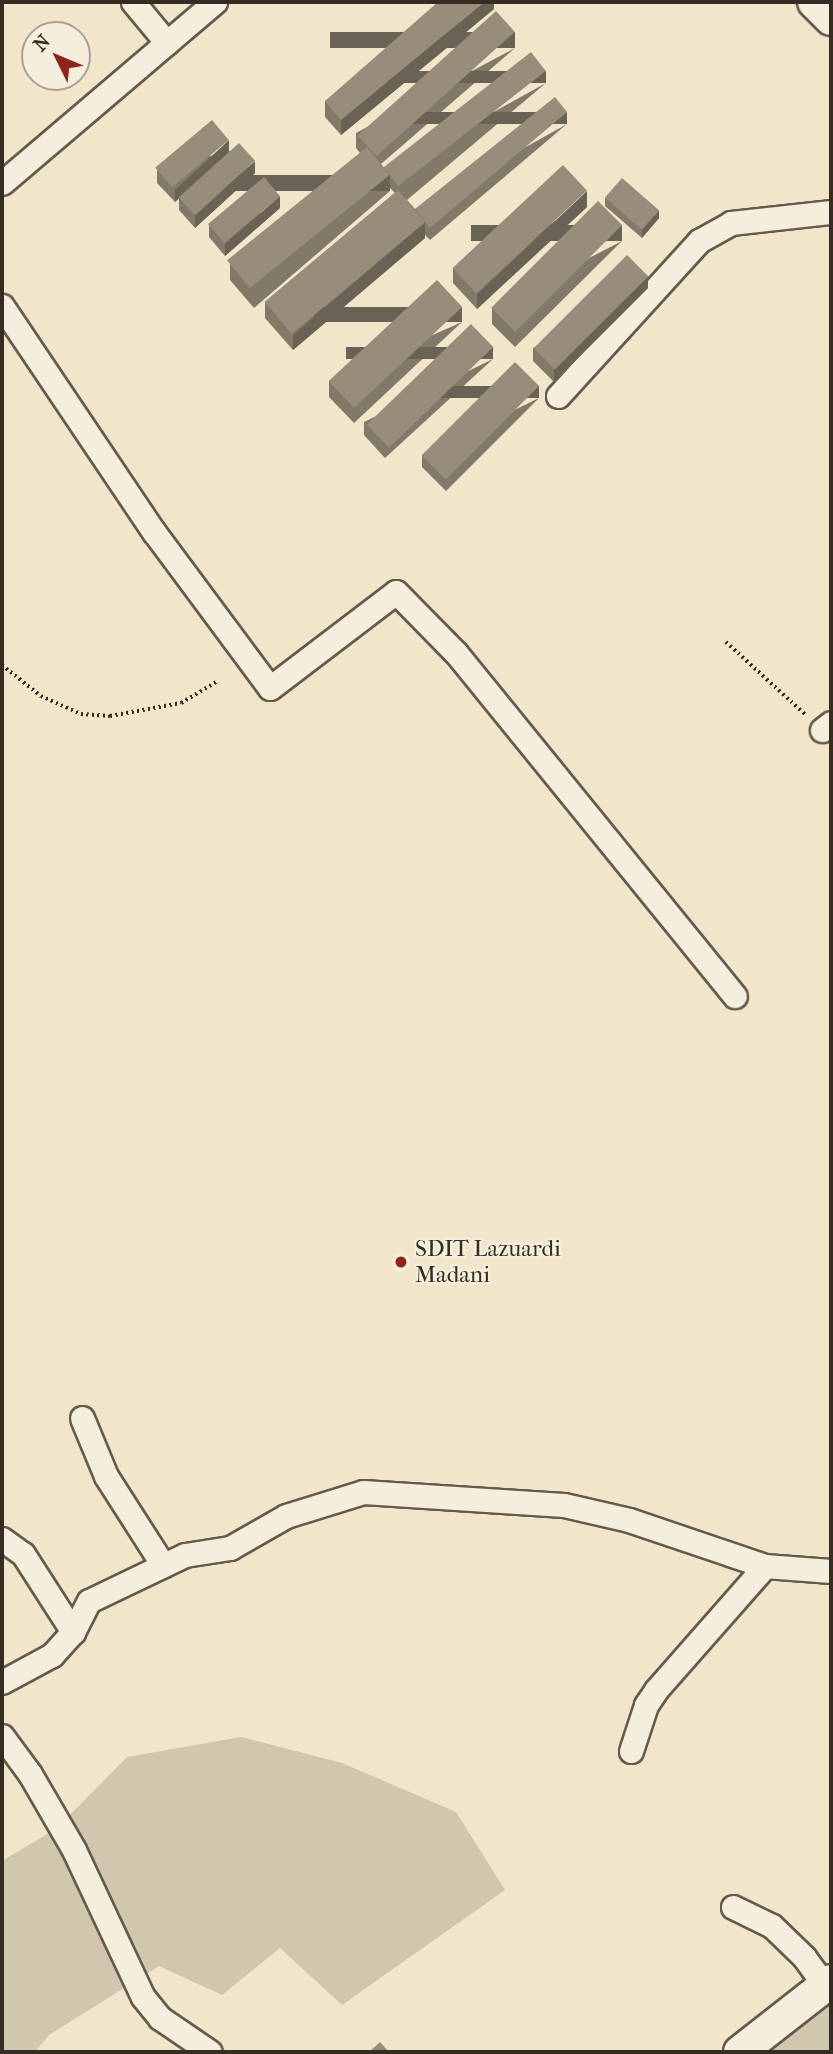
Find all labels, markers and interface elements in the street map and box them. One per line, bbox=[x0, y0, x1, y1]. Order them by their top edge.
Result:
north arrow bbox=[21, 21, 91, 91]
text: N bbox=[29, 30, 55, 56]
place label: SDIT Lazuardi Madani bbox=[415, 1235, 561, 1289]
marker: SDIT Lazuardi Madani bbox=[393, 1254, 409, 1270]

